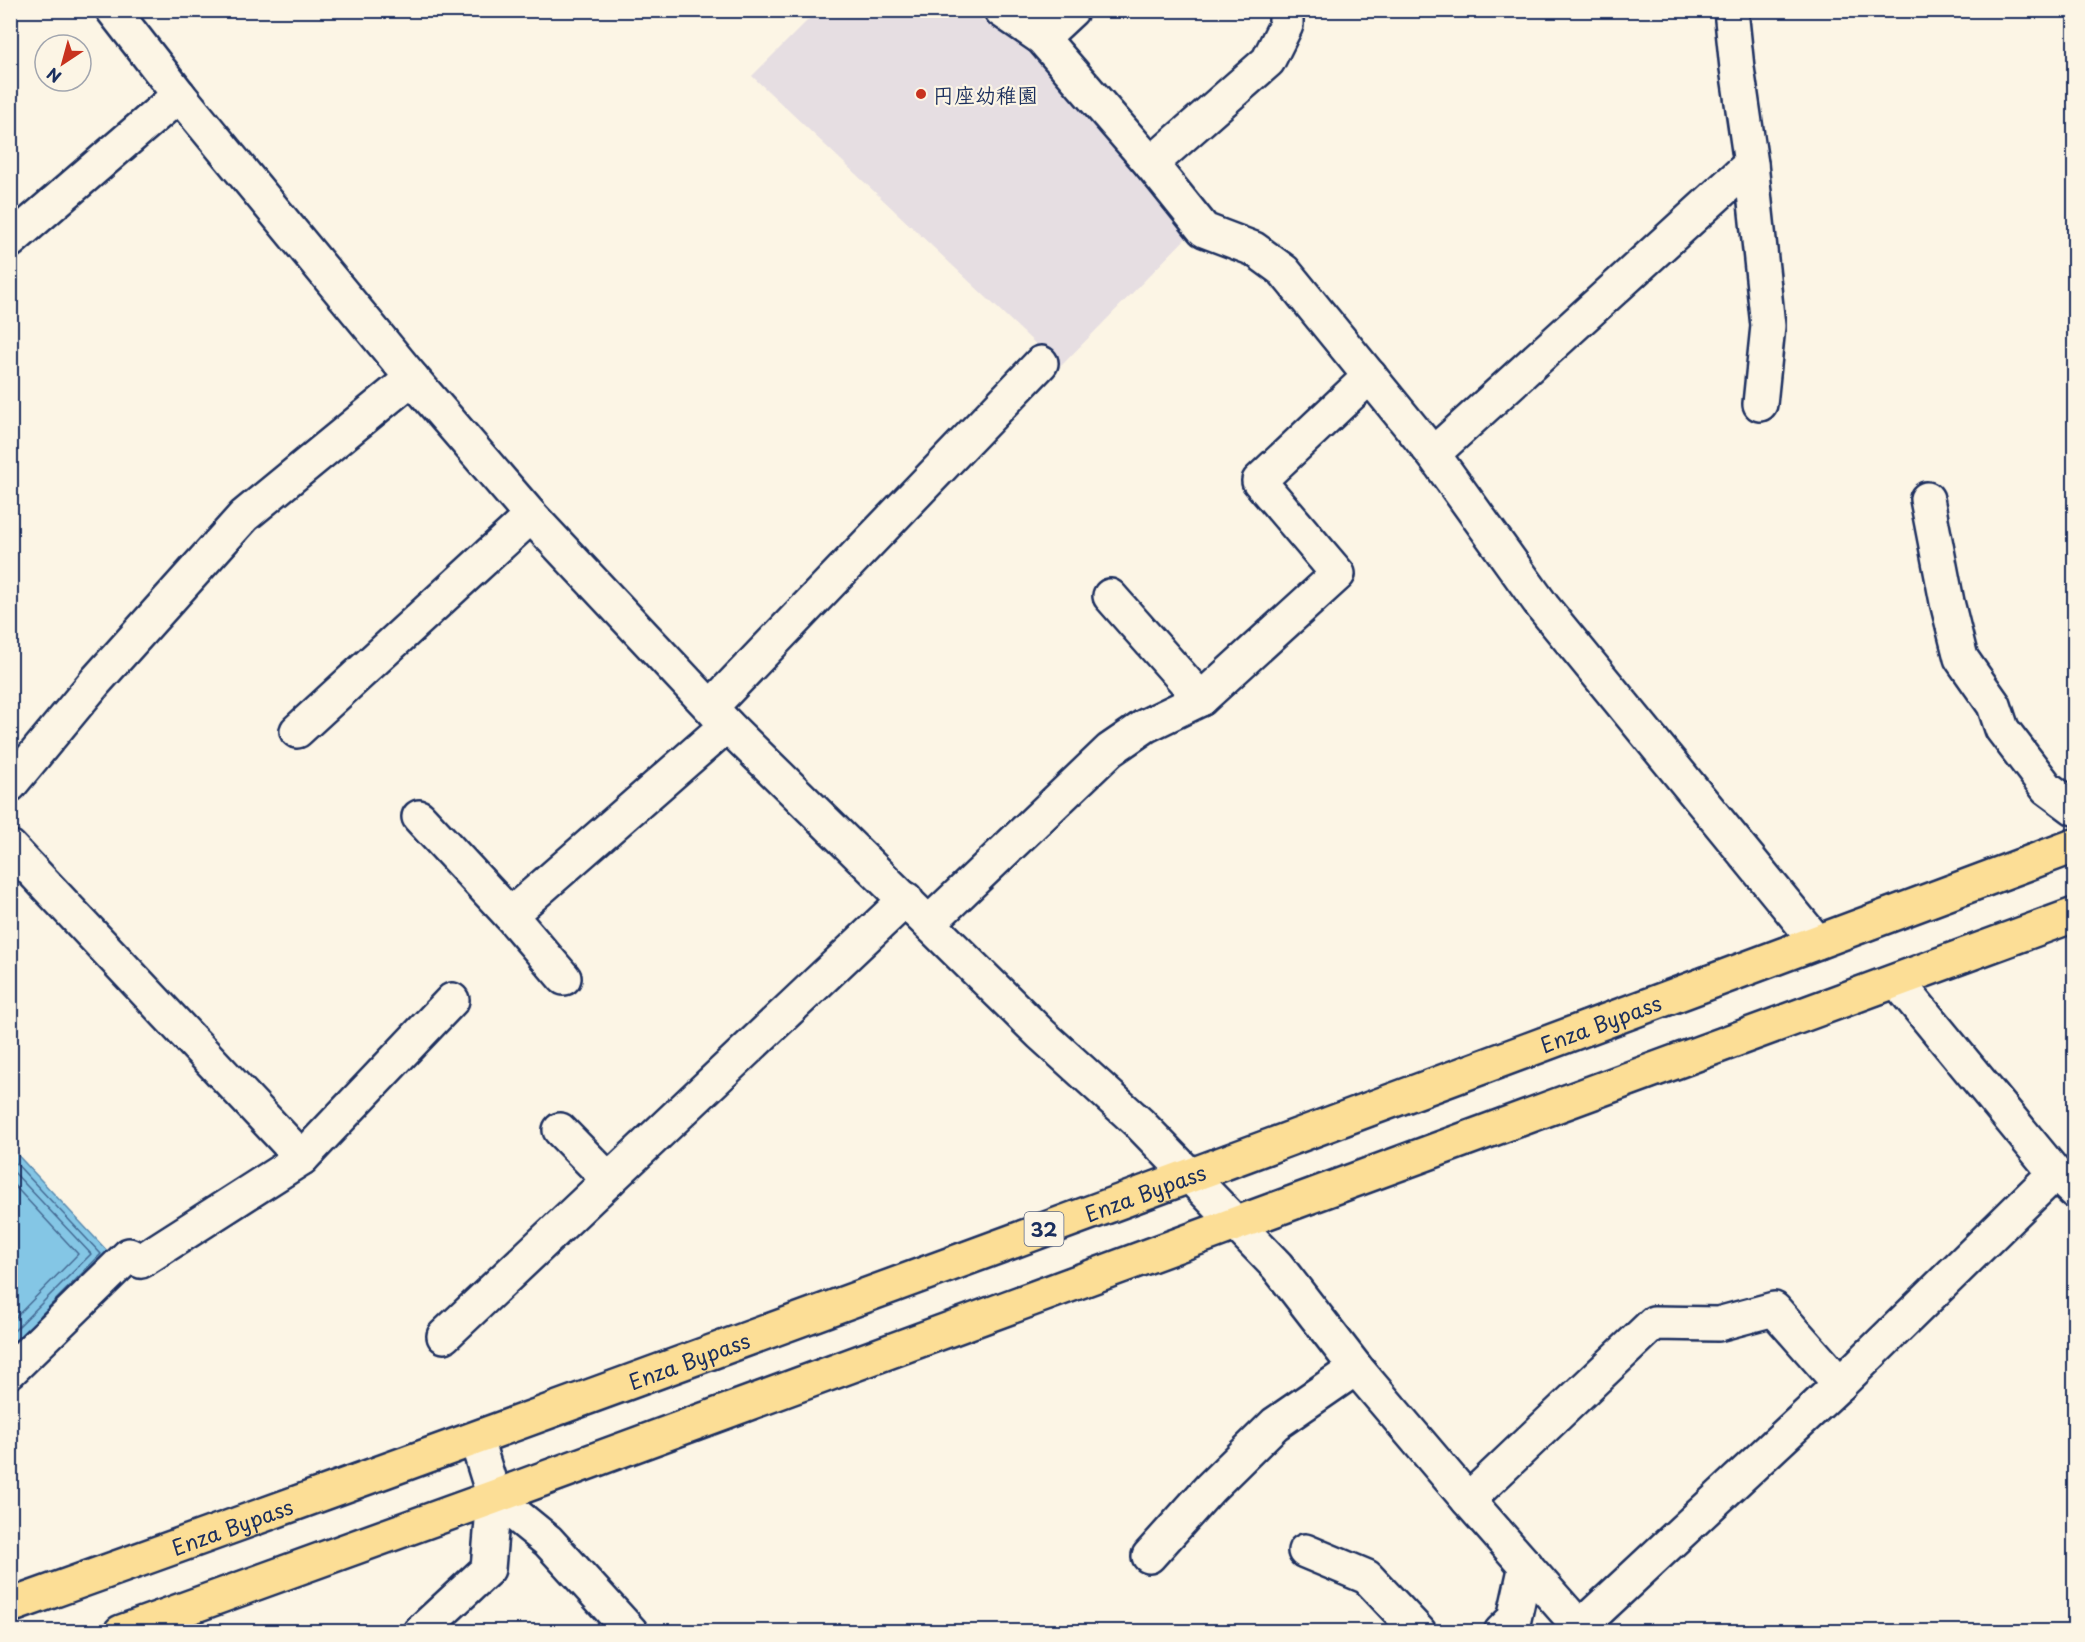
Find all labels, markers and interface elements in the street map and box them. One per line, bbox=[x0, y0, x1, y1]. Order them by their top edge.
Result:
north arrow bbox=[33, 33, 93, 93]
text: N bbox=[41, 63, 66, 89]
place label: 円座幼稚園 bbox=[933, 78, 1038, 110]
marker: 円座幼稚園 bbox=[914, 87, 928, 101]
street label: Enza Bypass bbox=[1535, 986, 1666, 1060]
street label: Enza Bypass bbox=[1080, 1155, 1210, 1229]
road number: 32 bbox=[1024, 1212, 1064, 1246]
street label: Enza Bypass bbox=[624, 1323, 754, 1397]
street label: Enza Bypass bbox=[167, 1490, 297, 1563]

